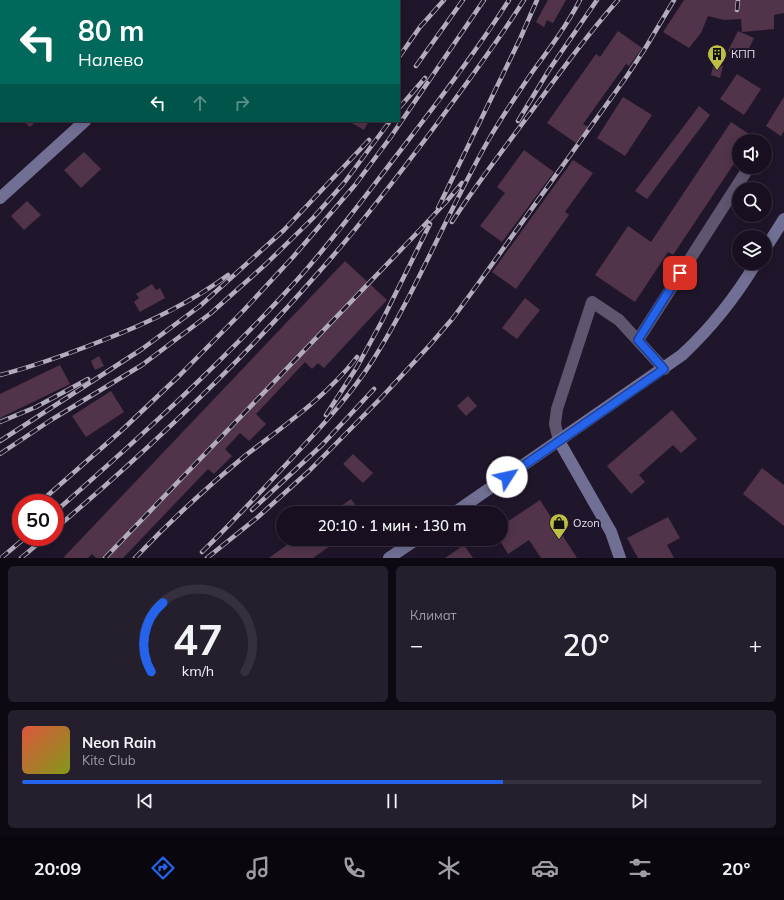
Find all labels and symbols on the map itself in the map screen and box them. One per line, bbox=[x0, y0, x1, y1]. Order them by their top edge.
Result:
building icon: КПП bbox=[706, 43, 728, 71]
place label: КПП bbox=[731, 47, 755, 61]
pin bbox=[663, 256, 697, 290]
position arrow bbox=[486, 456, 528, 498]
speed limit sign: 50 bbox=[12, 494, 64, 546]
shop icon: Ozon bbox=[548, 512, 570, 540]
place label: Ozon bbox=[573, 516, 600, 530]

